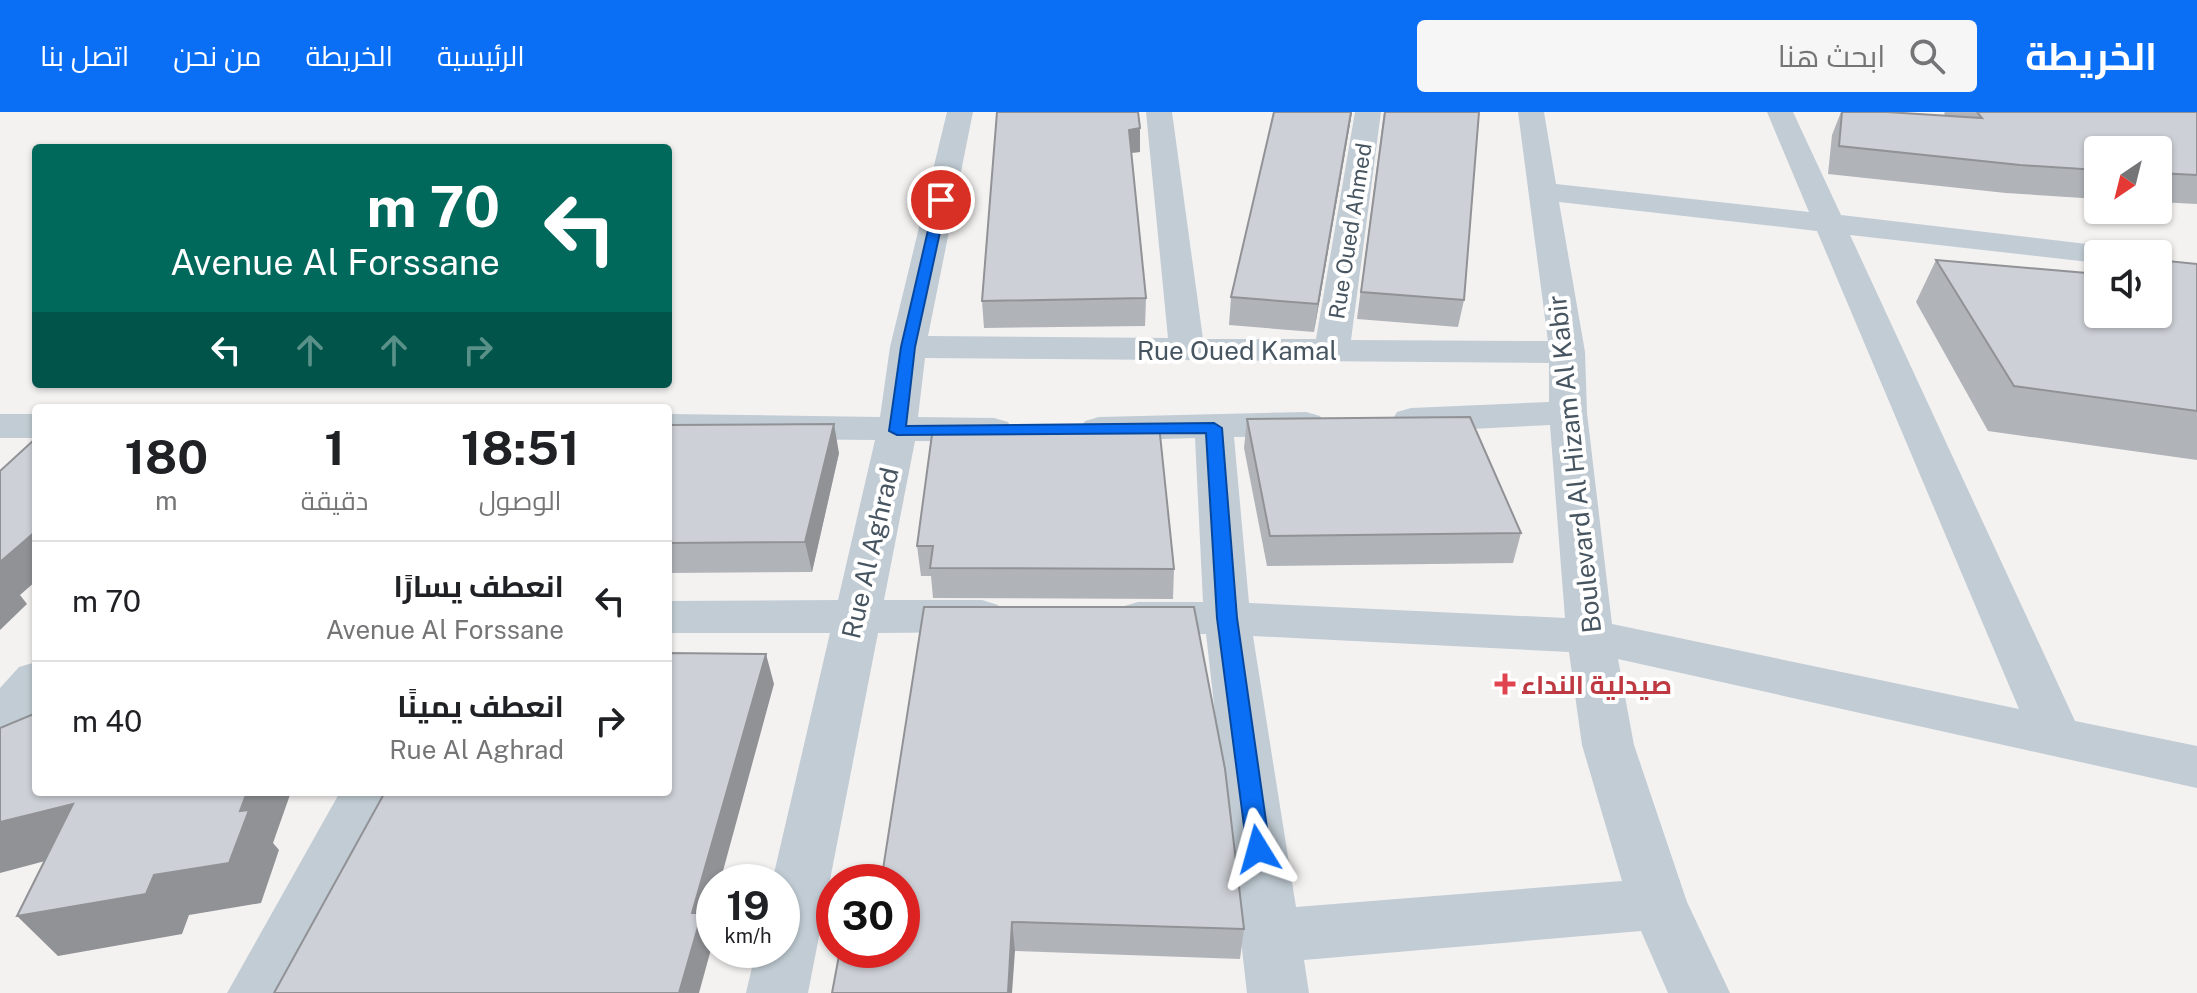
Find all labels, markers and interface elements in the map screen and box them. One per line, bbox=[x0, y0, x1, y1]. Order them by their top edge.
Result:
search box bbox=[1417, 20, 1977, 92]
icon: search bbox=[1905, 34, 1949, 78]
text: الخريطة bbox=[2025, 34, 2157, 79]
text: ابحث هنا bbox=[1778, 38, 1885, 74]
text: اتصل بنا bbox=[40, 39, 129, 72]
text: من نحن bbox=[173, 39, 262, 72]
text: الخريطة bbox=[306, 39, 393, 72]
text: الرئيسية bbox=[437, 39, 525, 72]
north arrow bbox=[2084, 136, 2172, 224]
map controls bbox=[2084, 136, 2172, 328]
street label: Rue Oued Ahmed bbox=[1323, 141, 1377, 321]
pin bbox=[907, 166, 975, 234]
text: 70 m bbox=[367, 174, 500, 240]
icon: left bbox=[528, 176, 632, 280]
icon: arrive bbox=[919, 178, 963, 222]
button: sound bbox=[2084, 240, 2172, 328]
text: Avenue Al Forssane bbox=[170, 241, 500, 283]
street label: Boulevard Al Hizam Al Kabir bbox=[1541, 293, 1607, 635]
icon: left bbox=[204, 328, 248, 372]
icon: ahead bbox=[288, 328, 332, 372]
icon: ahead bbox=[372, 328, 416, 372]
icon: right bbox=[456, 328, 500, 372]
street label: Rue Oued Kamal bbox=[1137, 335, 1337, 366]
text: 1 bbox=[324, 419, 345, 476]
text: 18:51 bbox=[461, 419, 579, 476]
text: 180 bbox=[125, 428, 208, 485]
street label: Rue Al Aghrad bbox=[835, 464, 905, 642]
text: m bbox=[155, 485, 178, 516]
text: دقيقة bbox=[301, 485, 368, 516]
text: الوصول bbox=[479, 485, 562, 516]
text: انعطف يسارًا bbox=[394, 568, 564, 604]
icon: left bbox=[588, 579, 632, 623]
text: 70 m bbox=[72, 583, 141, 619]
text: Avenue Al Forssane bbox=[326, 614, 564, 645]
place label: صيدلية النداء bbox=[1521, 669, 1672, 700]
marker: صيدلية النداء bbox=[1496, 675, 1514, 693]
text: انعطف يمينًا bbox=[397, 688, 564, 724]
icon: right bbox=[588, 699, 632, 743]
text: 40 m bbox=[72, 703, 142, 739]
text: Rue Al Aghrad bbox=[389, 734, 564, 765]
position arrow bbox=[1216, 807, 1300, 891]
speed limit sign: 30 bbox=[816, 864, 920, 968]
text: 19 bbox=[726, 882, 770, 929]
text: km/h bbox=[724, 924, 772, 948]

